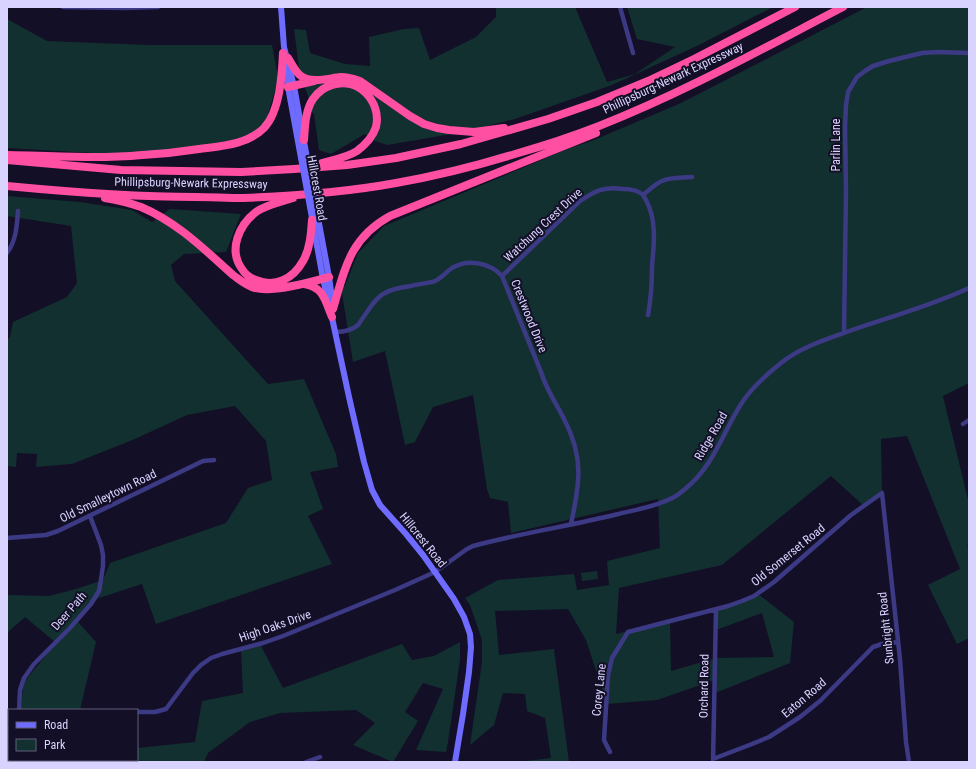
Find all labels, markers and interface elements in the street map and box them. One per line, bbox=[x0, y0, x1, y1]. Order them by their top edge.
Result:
street label: Phillipsburg-Newark Expressway bbox=[601, 39, 745, 117]
street label: Parlin Lane bbox=[829, 118, 843, 171]
street label: Hillcrest Road bbox=[304, 154, 330, 222]
street label: Phillipsburg-Newark Expressway bbox=[114, 175, 268, 191]
street label: Watchung Crest Drive bbox=[501, 185, 585, 265]
street label: Crestwood Drive bbox=[508, 277, 550, 355]
street label: Ridge Road bbox=[692, 409, 730, 463]
street label: Old Smalleytown Road bbox=[57, 467, 159, 525]
street label: Hillcrest Road bbox=[397, 510, 449, 570]
street label: Old Somerset Road bbox=[748, 521, 828, 589]
street label: Deer Path bbox=[49, 589, 90, 633]
street label: Sunbright Road bbox=[875, 591, 897, 665]
street label: High Oaks Drive bbox=[237, 607, 313, 645]
street label: Orchard Road bbox=[696, 654, 712, 718]
street label: Corey Lane bbox=[589, 663, 609, 717]
street label: Eaton Road bbox=[779, 675, 829, 721]
legend bbox=[8, 709, 138, 761]
text: Road bbox=[44, 718, 68, 732]
text: Park bbox=[44, 738, 66, 752]

